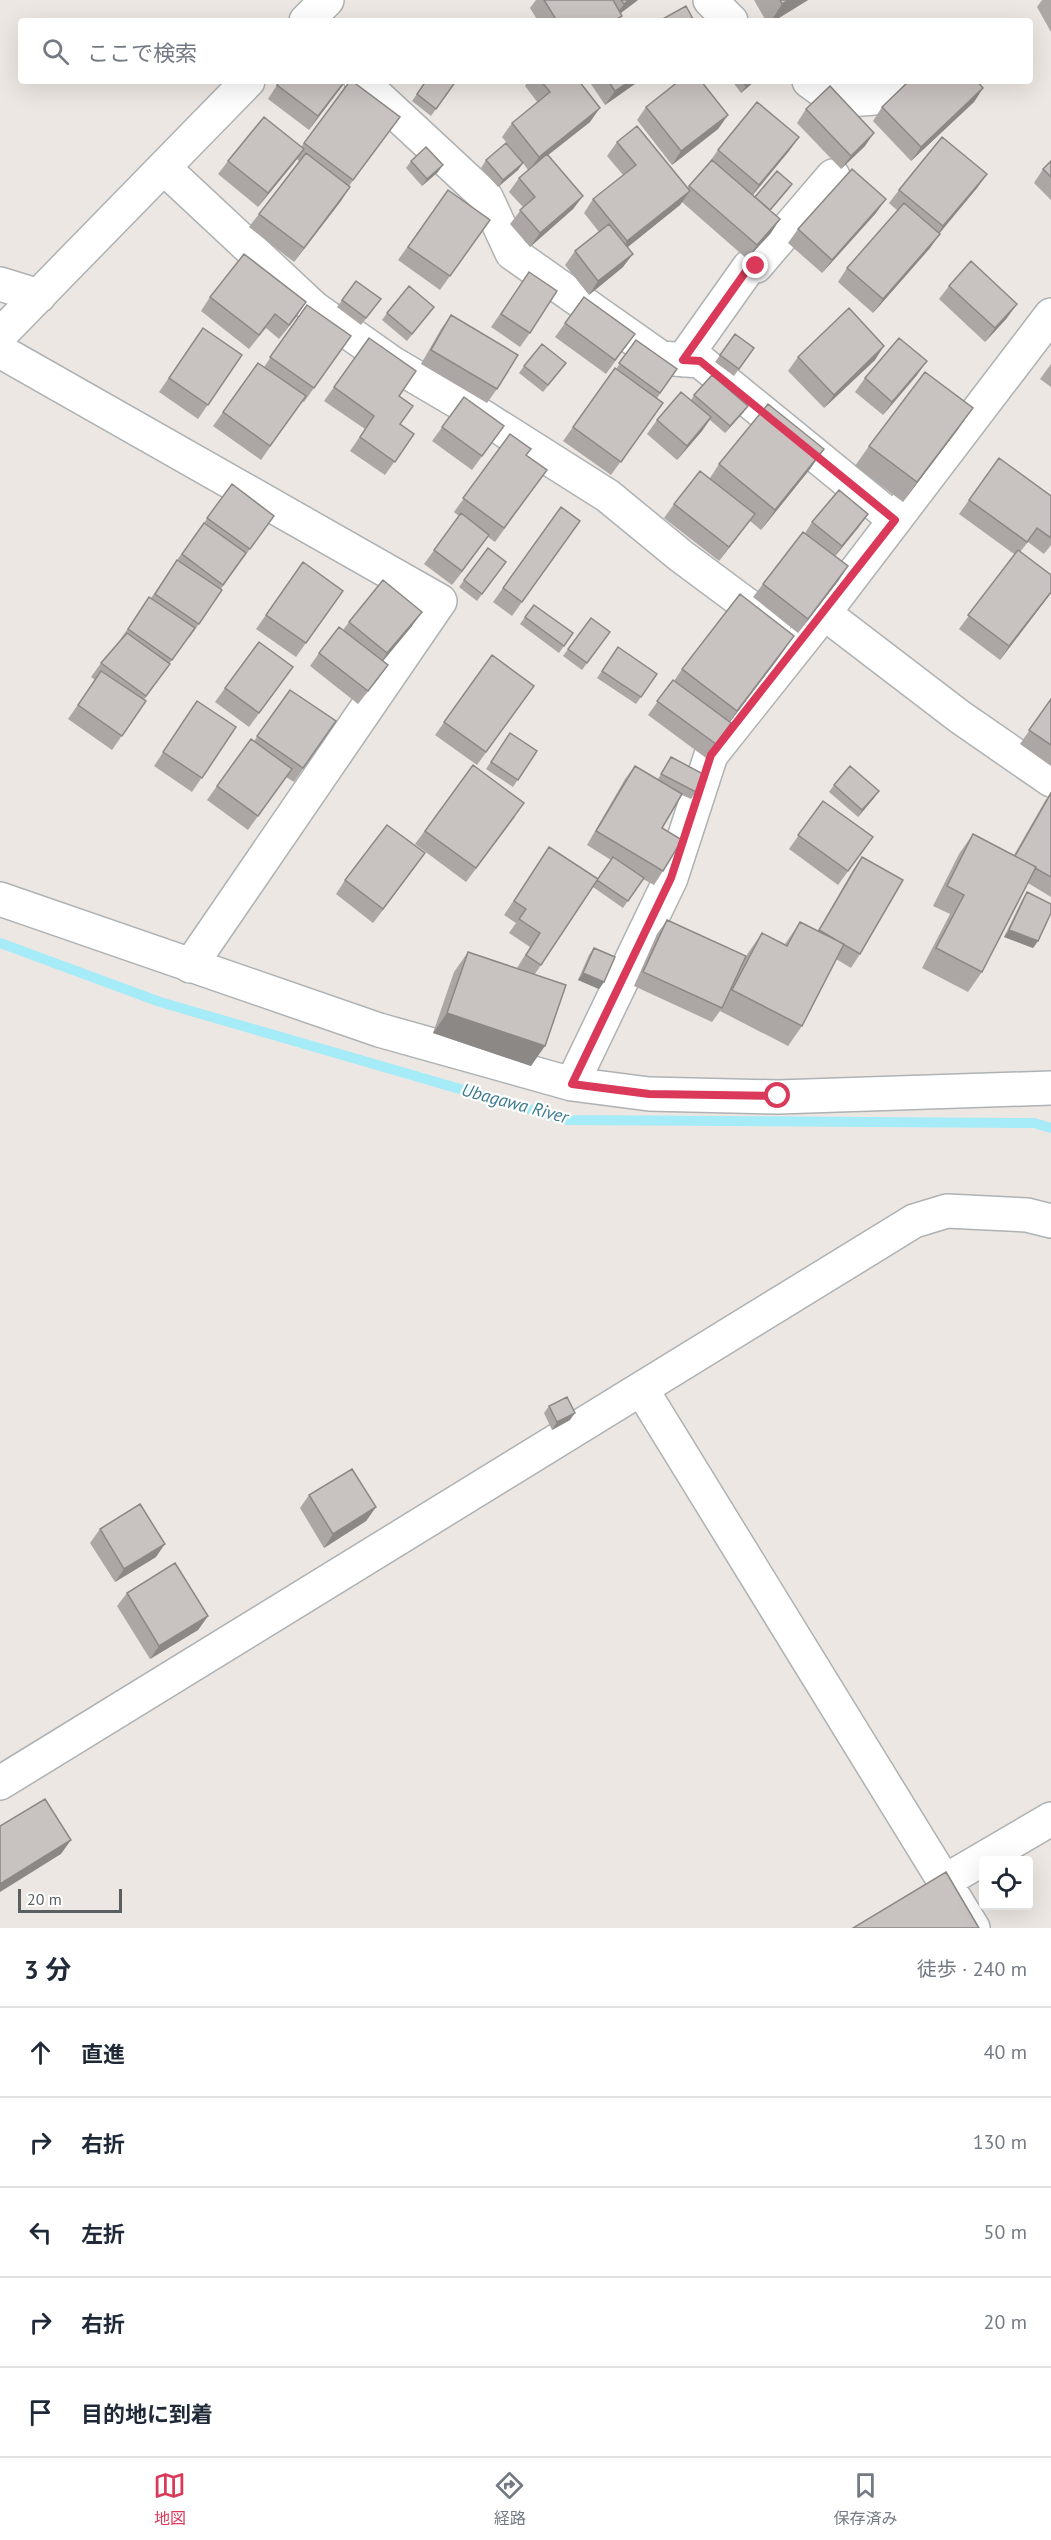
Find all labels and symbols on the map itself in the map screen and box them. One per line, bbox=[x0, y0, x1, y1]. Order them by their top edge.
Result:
route end bbox=[742, 252, 768, 278]
water label: Ubagawa River bbox=[459, 1078, 572, 1129]
route start bbox=[764, 1082, 790, 1108]
scale bar bbox=[18, 1886, 122, 1914]

